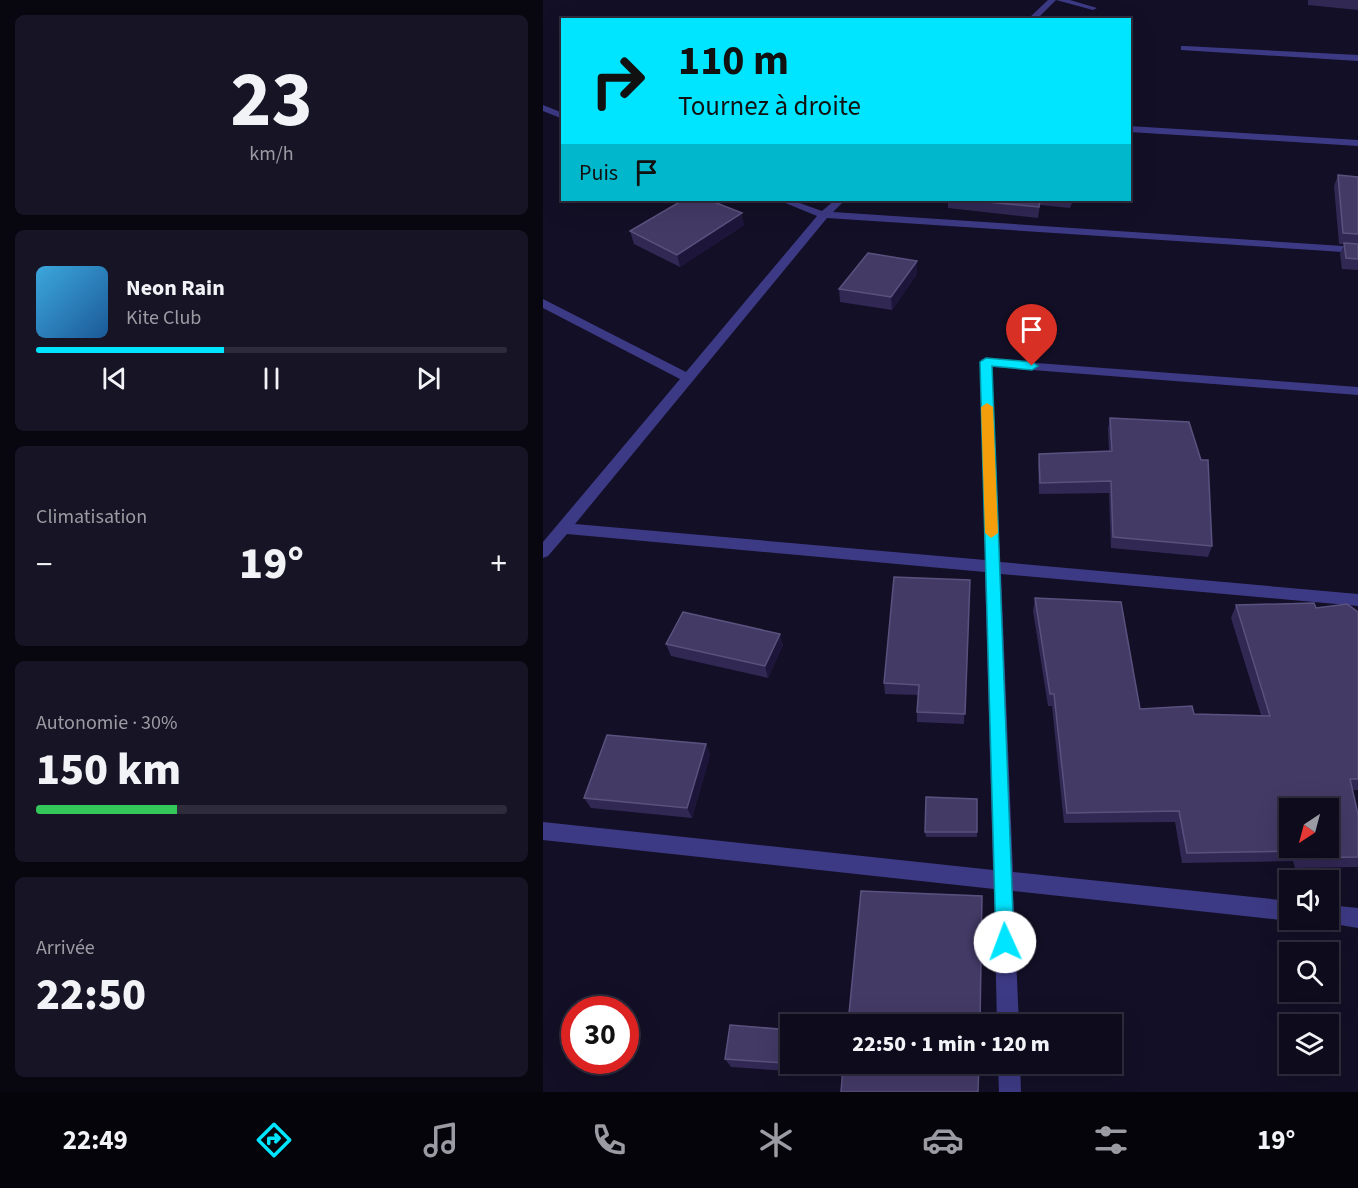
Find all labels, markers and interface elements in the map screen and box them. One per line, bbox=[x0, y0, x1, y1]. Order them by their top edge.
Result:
text: 110 m bbox=[678, 31, 789, 91]
icon: right bbox=[579, 42, 657, 120]
text: 23 bbox=[230, 45, 313, 156]
text: Tournez à droite bbox=[678, 87, 861, 126]
text: km/h bbox=[249, 140, 294, 168]
icon: arrive bbox=[630, 156, 663, 189]
text: Puis bbox=[579, 157, 618, 189]
text: Neon Rain bbox=[126, 272, 225, 304]
text: Kite Club bbox=[126, 304, 201, 332]
pin bbox=[1006, 304, 1057, 366]
icon: arrive bbox=[1015, 313, 1048, 346]
icon: previous bbox=[98, 362, 131, 395]
icon: pause bbox=[255, 362, 288, 395]
icon: next bbox=[412, 362, 445, 395]
text: Climatisation bbox=[36, 503, 147, 531]
text: 19° bbox=[239, 532, 304, 596]
text: − bbox=[36, 541, 52, 588]
text: + bbox=[491, 541, 507, 588]
text: Autonomie · 30% bbox=[36, 709, 177, 737]
text: 150 km bbox=[36, 738, 181, 802]
north arrow bbox=[1279, 798, 1339, 858]
map controls bbox=[1279, 798, 1339, 1074]
button: sound bbox=[1279, 870, 1339, 930]
position arrow bbox=[973, 910, 1037, 974]
text: Arrivée bbox=[36, 934, 95, 962]
button: search bbox=[1279, 942, 1339, 1002]
text: 22:50 bbox=[36, 963, 146, 1027]
speed limit sign: 30 bbox=[561, 996, 639, 1074]
button: layers bbox=[1279, 1014, 1339, 1074]
text: 22:50 · 1 min · 120 m bbox=[852, 1028, 1050, 1060]
icon: directions bbox=[253, 1119, 295, 1161]
icon: music bbox=[420, 1119, 462, 1161]
icon: phone bbox=[588, 1119, 630, 1161]
icon: climate bbox=[755, 1119, 797, 1161]
icon: car bbox=[922, 1119, 964, 1161]
icon: filters bbox=[1090, 1119, 1132, 1161]
text: 22:49 bbox=[63, 1121, 128, 1160]
text: 19° bbox=[1257, 1121, 1295, 1160]

